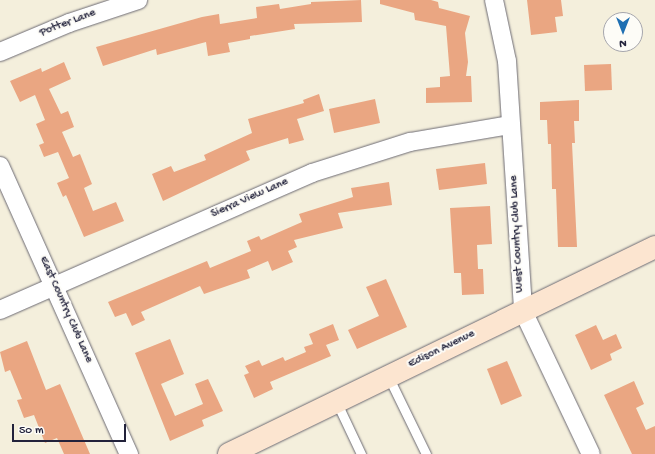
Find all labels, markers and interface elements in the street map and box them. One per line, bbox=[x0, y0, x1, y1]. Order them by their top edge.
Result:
street label: Potter Lane bbox=[38, 7, 98, 41]
north arrow bbox=[603, 12, 643, 52]
text: N bbox=[619, 37, 627, 49]
street label: West Country Club Lane bbox=[508, 175, 528, 293]
street label: Sierra View Lane bbox=[209, 176, 291, 222]
street label: East Country Club Lane bbox=[35, 254, 95, 366]
street label: Edison Avenue bbox=[406, 328, 478, 372]
scale bar bbox=[14, 416, 128, 442]
text: 50 m bbox=[19, 424, 44, 438]

